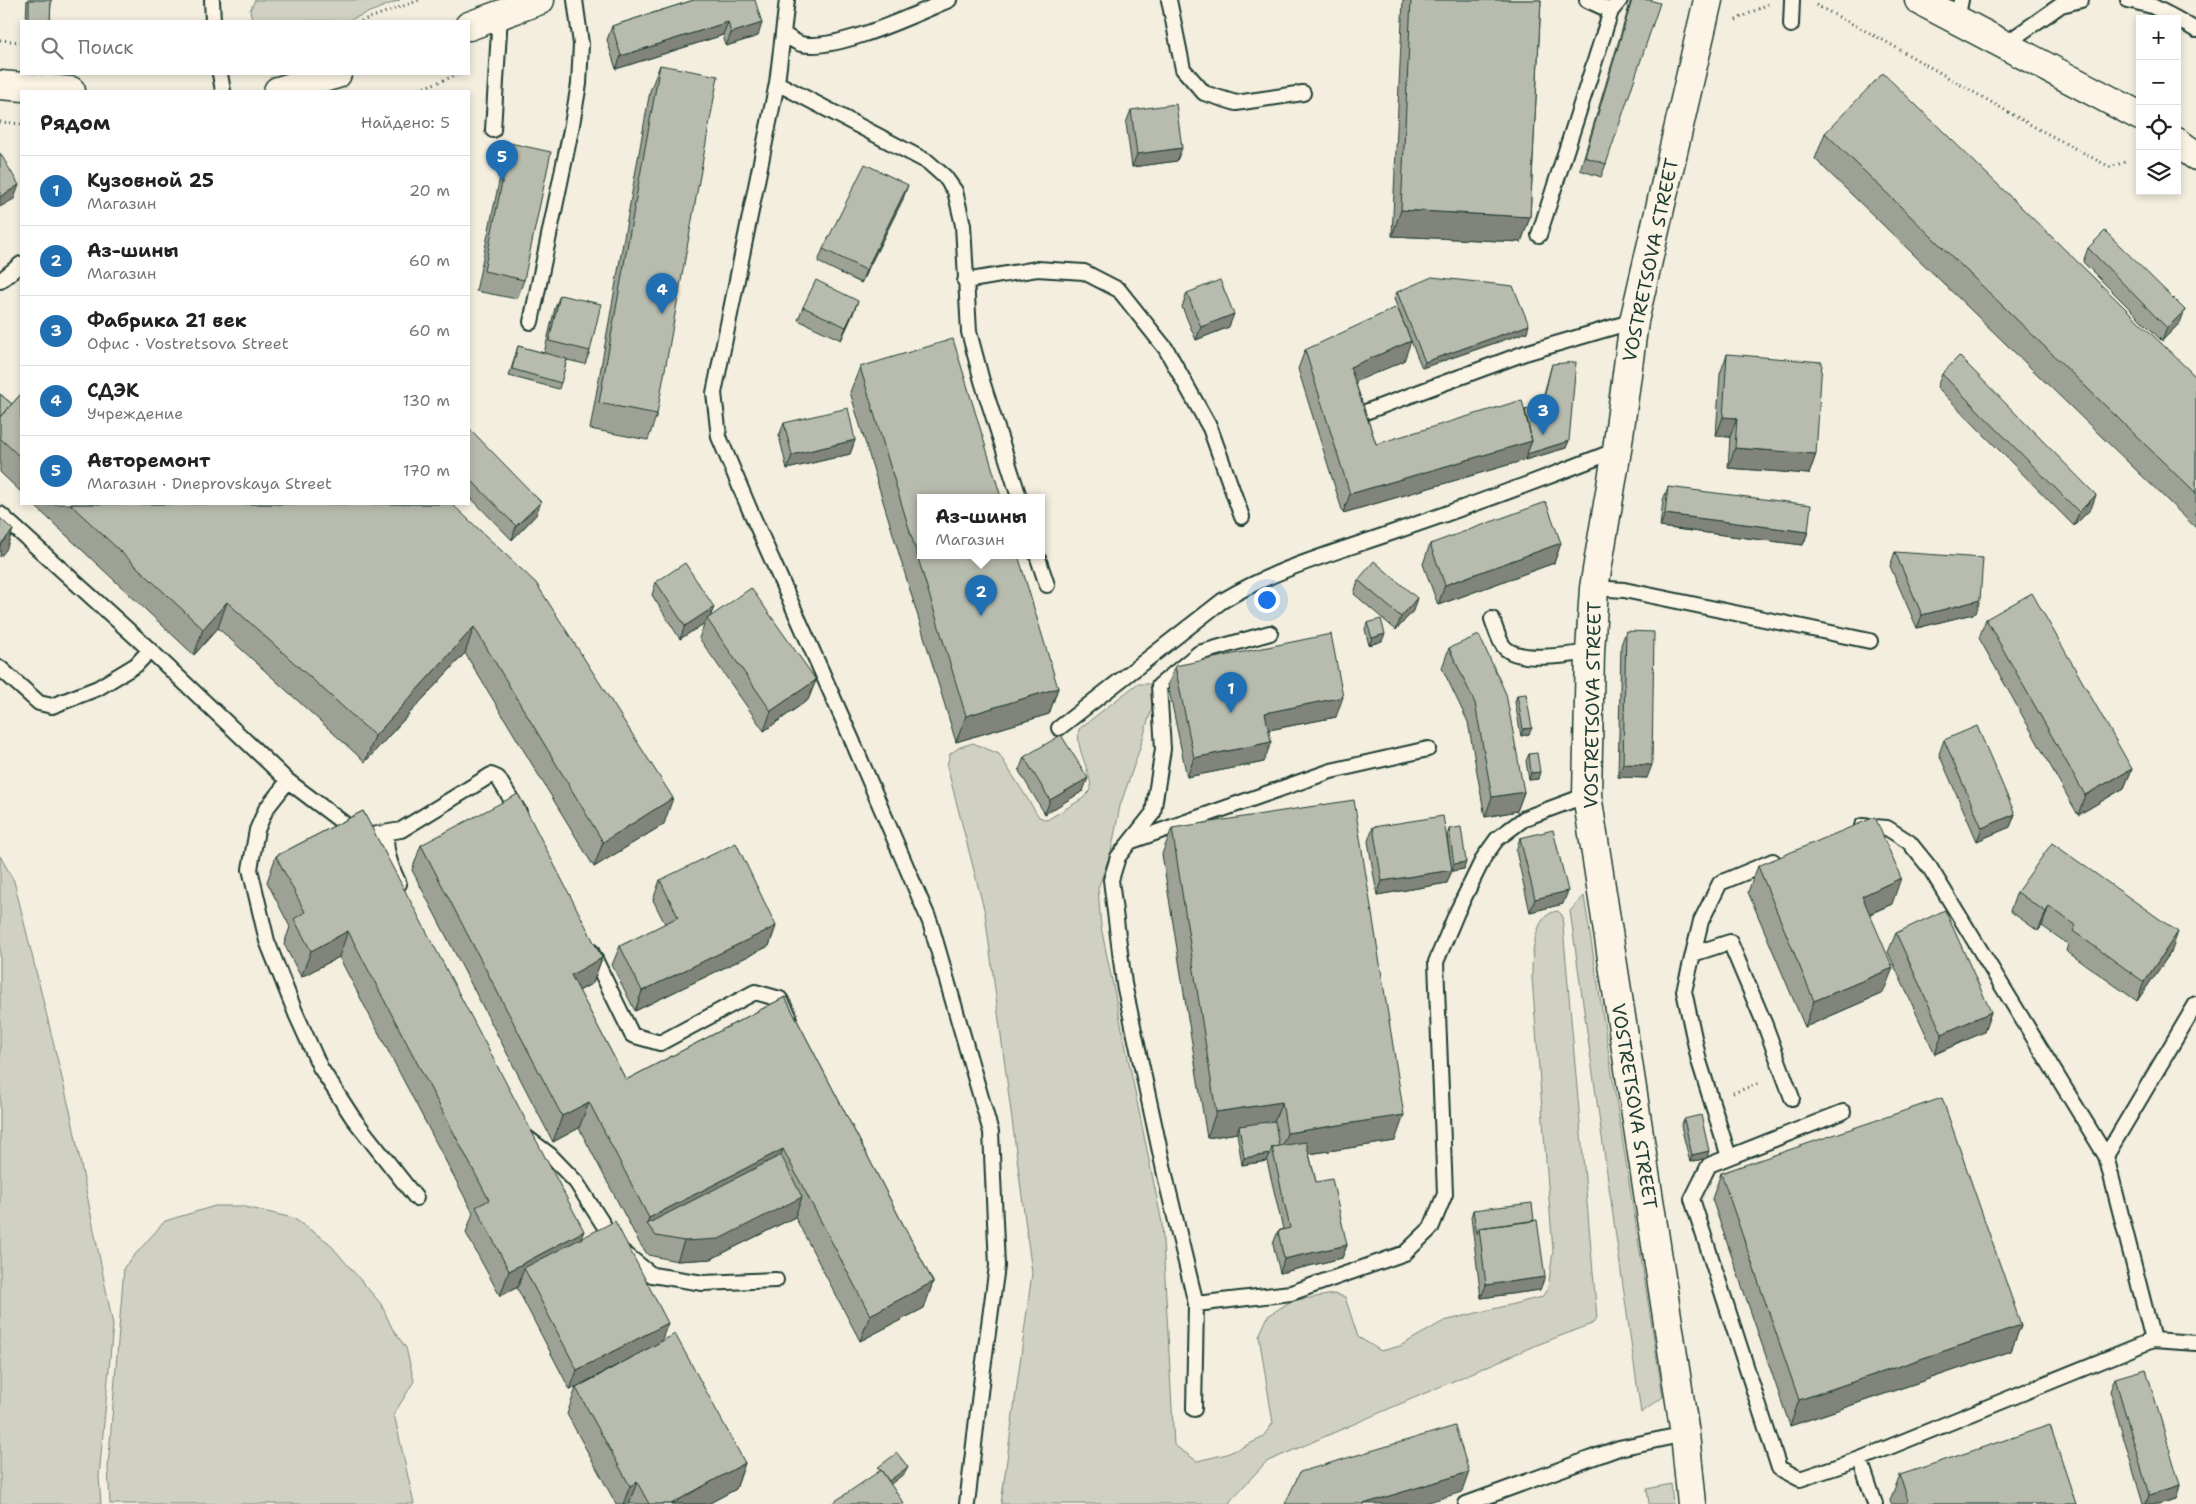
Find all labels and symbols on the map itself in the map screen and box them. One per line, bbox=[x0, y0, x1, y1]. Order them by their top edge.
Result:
pin: 5 bbox=[486, 140, 518, 181]
street label: VOSTRETSOVA STREET bbox=[1617, 156, 1684, 364]
pin: 4 bbox=[646, 273, 678, 314]
pin: 3 bbox=[1527, 394, 1559, 435]
pin: 2 bbox=[965, 575, 997, 616]
your location bbox=[1254, 587, 1280, 613]
street label: VOSTRETSOVA STREET bbox=[1578, 601, 1607, 809]
pin: 1 bbox=[1215, 672, 1247, 713]
street label: VOSTRETSOVA STREET bbox=[1606, 1001, 1663, 1211]

